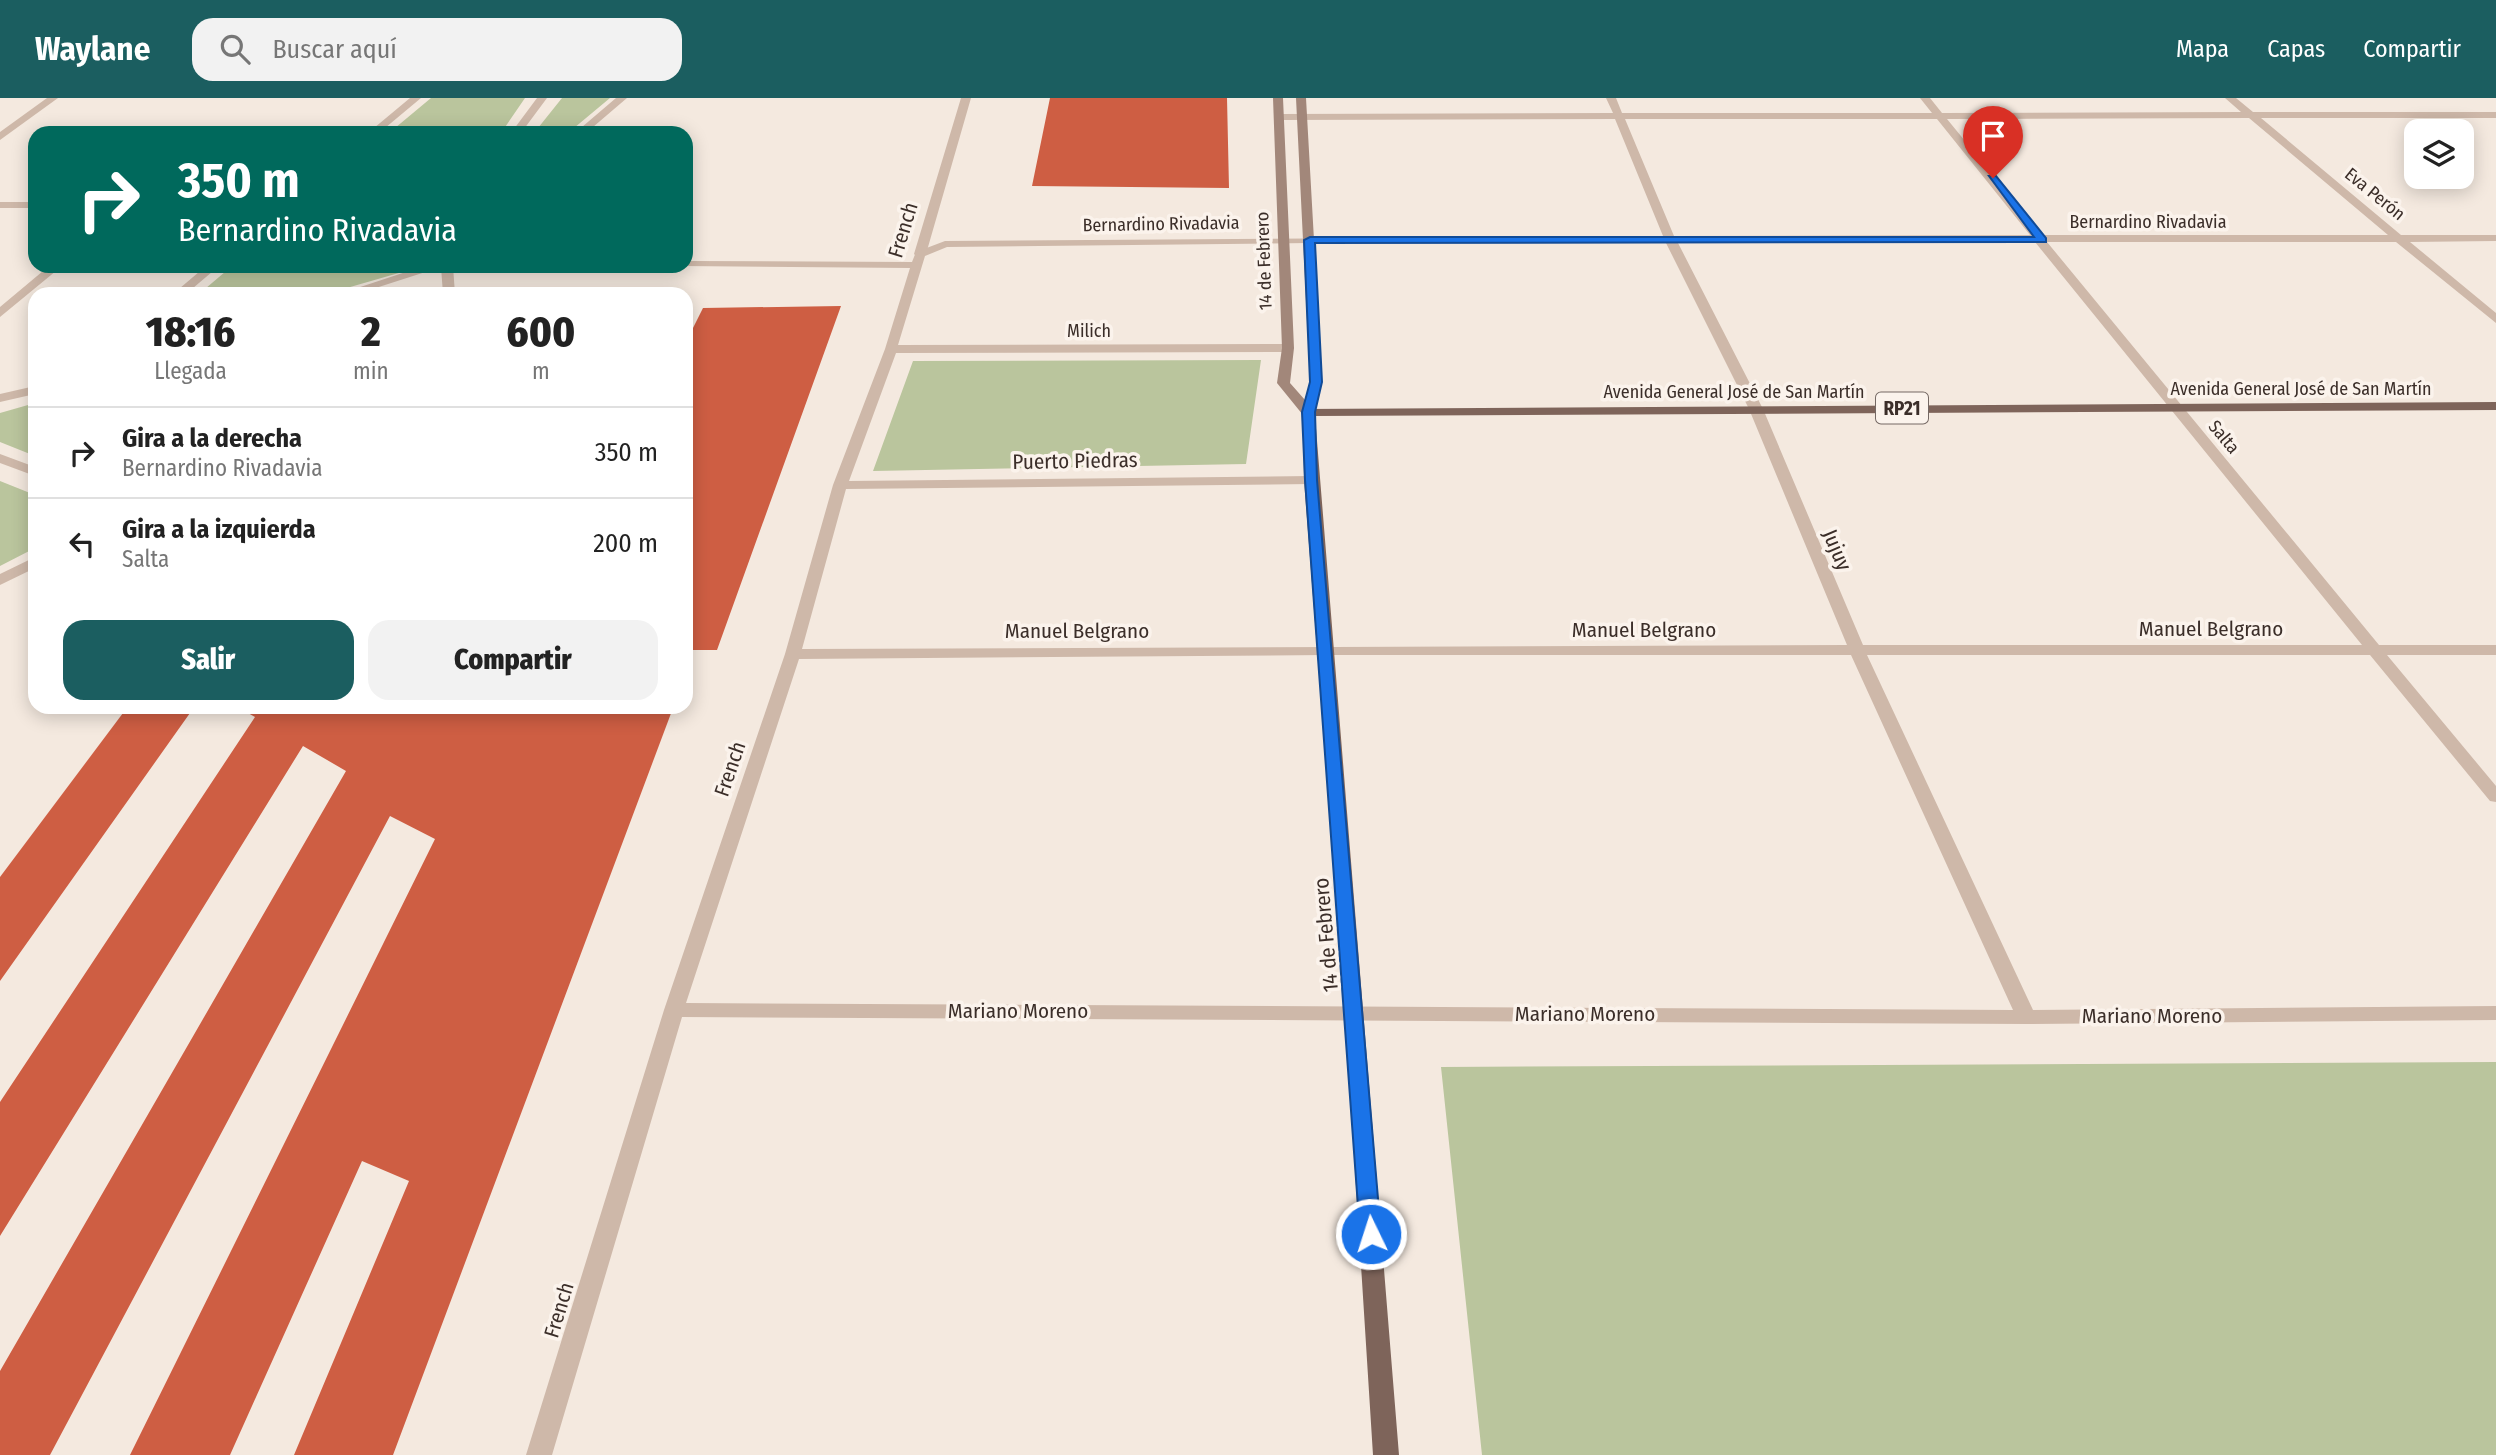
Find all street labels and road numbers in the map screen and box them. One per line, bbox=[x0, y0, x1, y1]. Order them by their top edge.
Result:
street label: Eva Perón bbox=[2340, 163, 2410, 225]
street label: French bbox=[882, 199, 924, 261]
street label: 14 de Febrero bbox=[1251, 211, 1277, 311]
street label: Bernardino Rivadavia bbox=[2070, 211, 2227, 233]
street label: Bernardino Rivadavia bbox=[1082, 212, 1240, 236]
street label: Milich bbox=[1067, 320, 1111, 342]
street label: Avenida General José de San Martín bbox=[2170, 378, 2432, 400]
street label: Avenida General José de San Martín bbox=[1603, 381, 1865, 403]
road number: RP21 bbox=[1876, 392, 1928, 424]
street label: Salta bbox=[2204, 416, 2244, 458]
street label: Puerto Piedras bbox=[1012, 447, 1138, 475]
street label: Jujuy bbox=[1817, 525, 1857, 575]
street label: Manuel Belgrano bbox=[2139, 616, 2283, 642]
street label: Manuel Belgrano bbox=[1572, 617, 1716, 643]
street label: Manuel Belgrano bbox=[1005, 618, 1149, 644]
street label: French bbox=[708, 738, 752, 800]
street label: 14 de Febrero bbox=[1308, 877, 1344, 993]
street label: Mariano Moreno bbox=[948, 998, 1088, 1024]
street label: Mariano Moreno bbox=[1515, 1001, 1655, 1027]
street label: Mariano Moreno bbox=[2082, 1003, 2222, 1029]
street label: French bbox=[538, 1279, 580, 1341]

